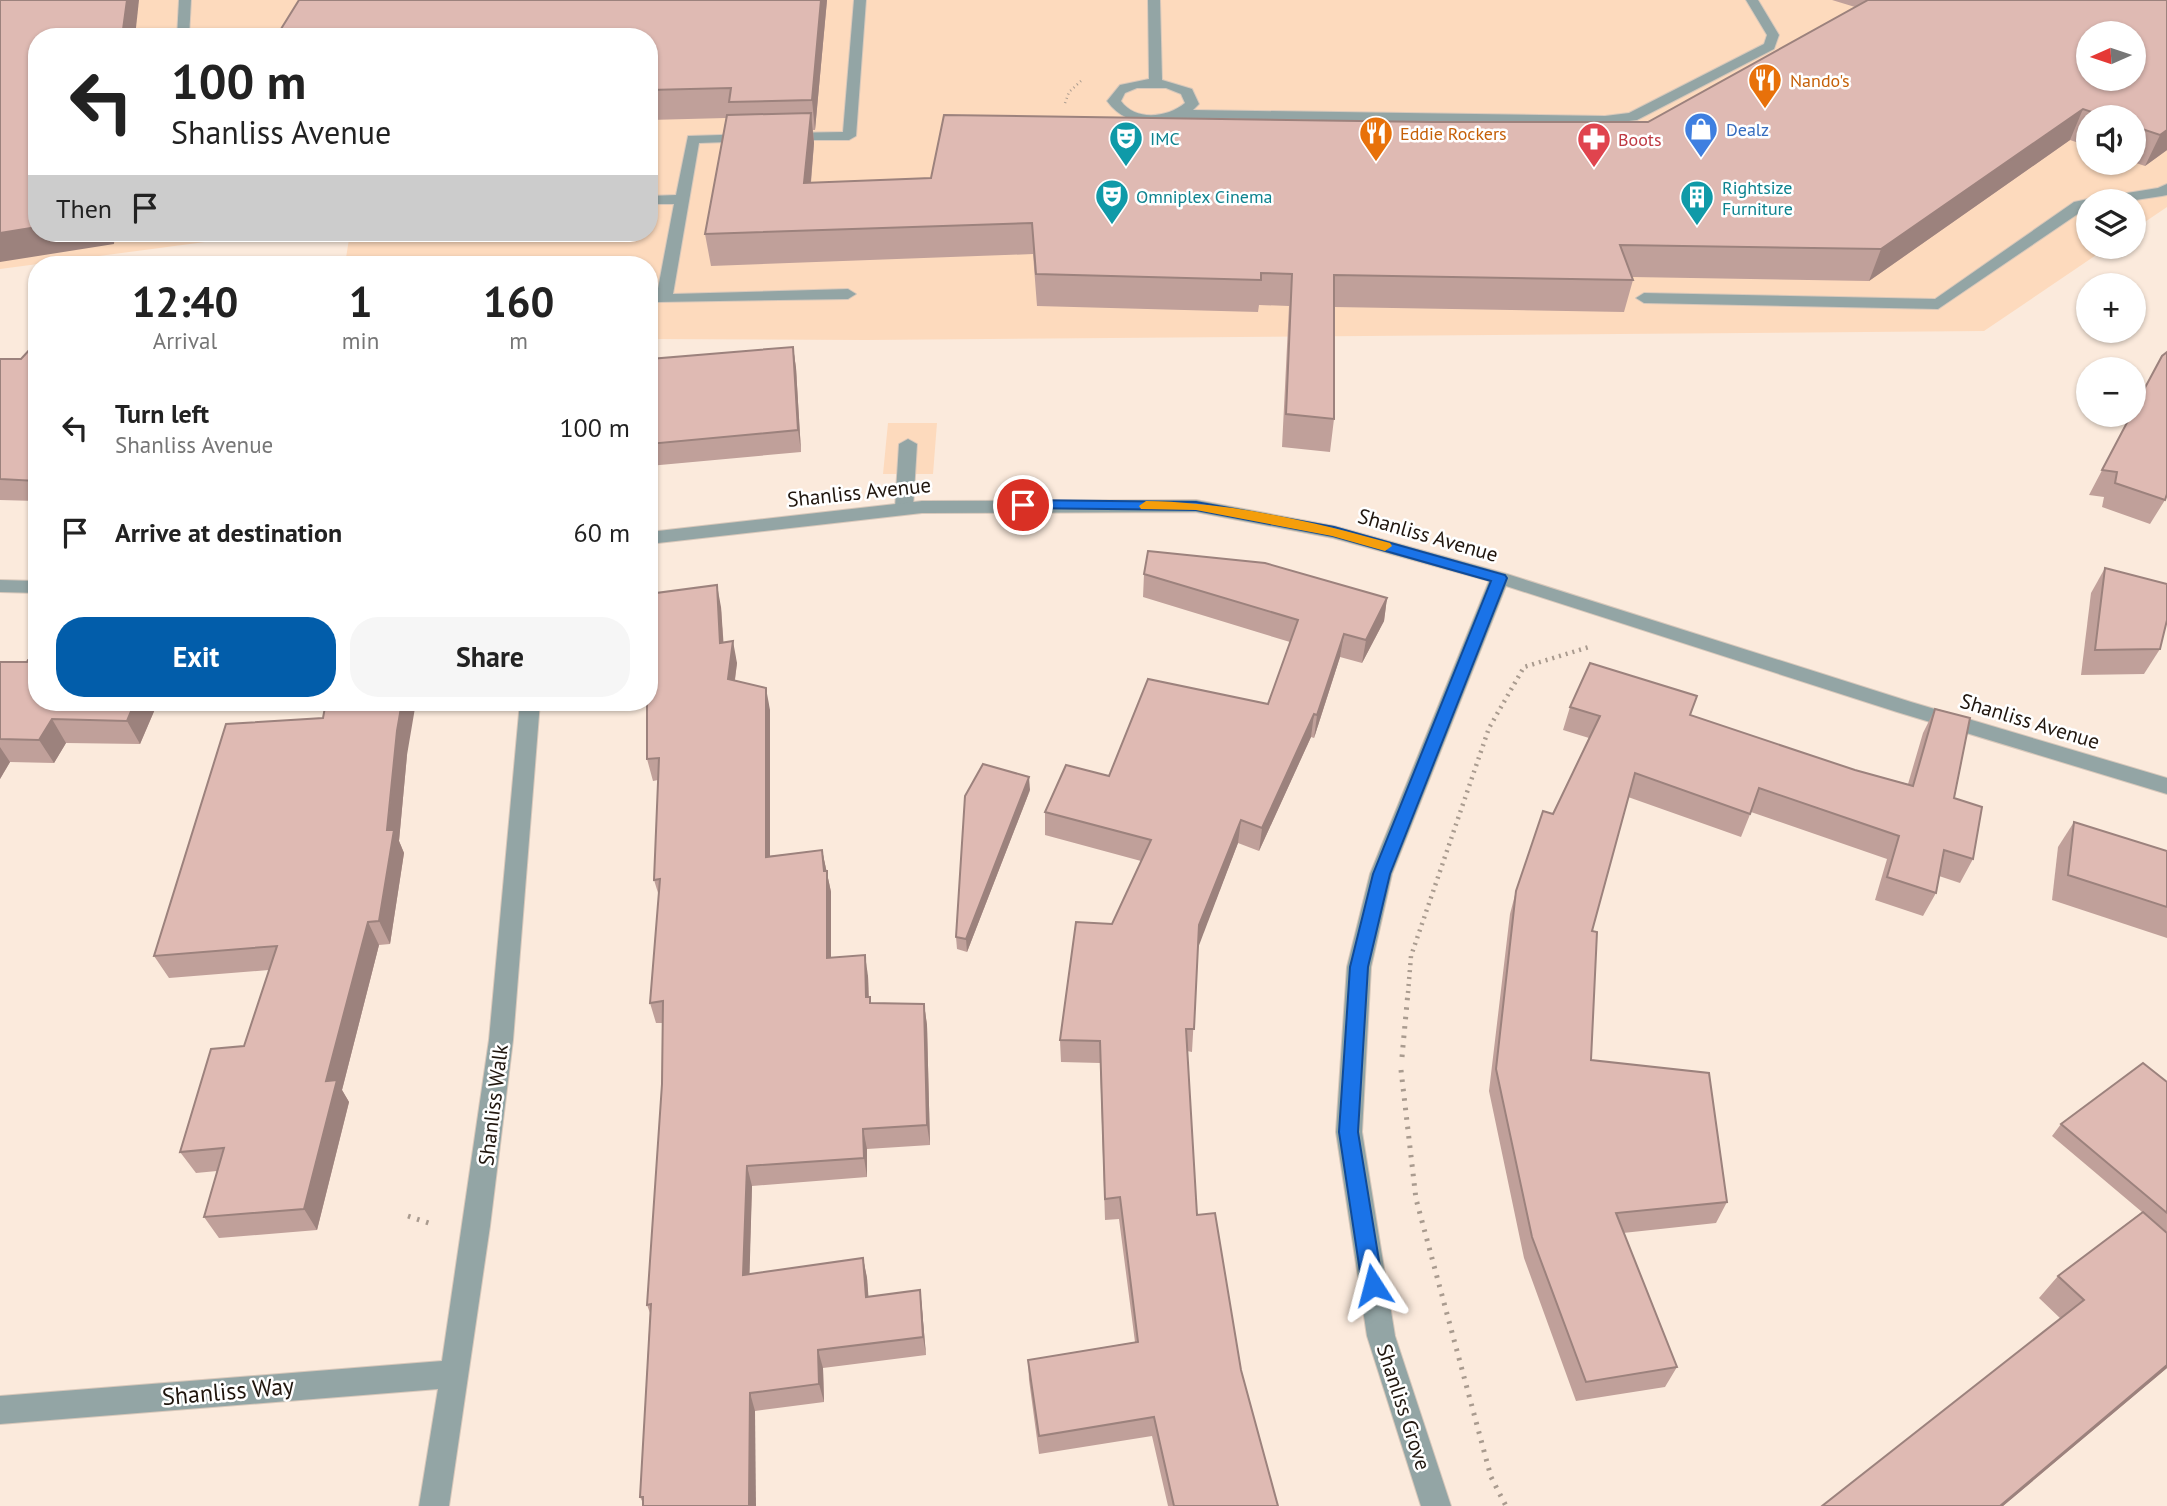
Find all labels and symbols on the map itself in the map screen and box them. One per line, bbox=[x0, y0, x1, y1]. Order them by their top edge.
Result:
north arrow bbox=[2076, 21, 2146, 91]
restaurant icon: Nando's bbox=[1746, 61, 1784, 110]
place label: Nando's bbox=[1790, 69, 1850, 92]
shop icon: Dealz bbox=[1682, 110, 1720, 159]
restaurant icon: Eddie Rockers bbox=[1357, 114, 1395, 163]
place label: Dealz bbox=[1726, 118, 1769, 141]
theatre icon: IMC bbox=[1107, 119, 1145, 168]
pharmacy icon: Boots bbox=[1575, 120, 1613, 169]
place label: Eddie Rockers bbox=[1400, 122, 1507, 145]
place label: IMC bbox=[1150, 127, 1180, 150]
place label: Boots bbox=[1618, 128, 1662, 151]
place label: Rightsize Furniture bbox=[1722, 176, 1793, 220]
theatre icon: Omniplex Cinema bbox=[1093, 177, 1131, 226]
building icon: Rightsize Furniture bbox=[1678, 178, 1716, 227]
place label: Omniplex Cinema bbox=[1136, 185, 1273, 208]
street label: Shanliss Avenue bbox=[786, 471, 932, 513]
pin bbox=[993, 475, 1053, 535]
street label: Shanliss Avenue bbox=[1355, 502, 1501, 568]
street label: Shanliss Avenue bbox=[1957, 687, 2103, 755]
street label: Shanliss Walk bbox=[472, 1043, 514, 1167]
position arrow bbox=[1336, 1248, 1410, 1322]
street label: Shanliss Grove bbox=[1371, 1340, 1437, 1474]
street label: Shanliss Way bbox=[161, 1370, 295, 1412]

